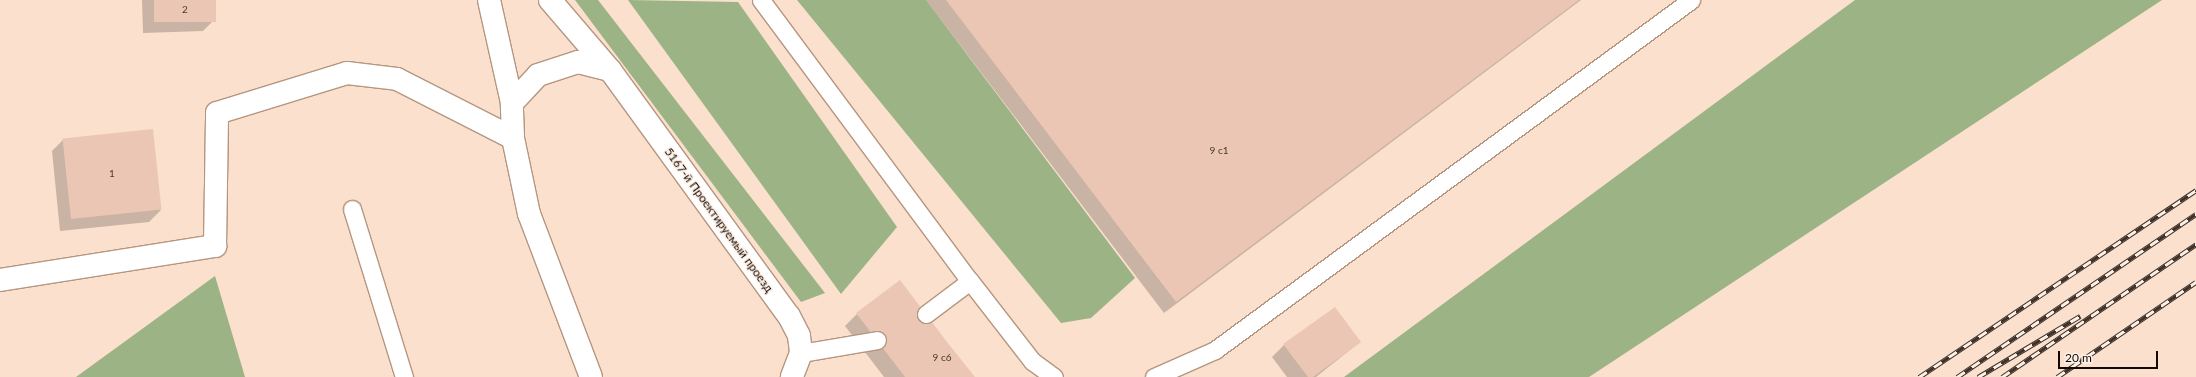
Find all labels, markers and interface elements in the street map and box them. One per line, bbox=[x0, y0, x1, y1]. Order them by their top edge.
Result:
house number: 2 bbox=[182, 4, 188, 16]
street label: 5167-й Проектируемый проезд bbox=[662, 145, 776, 295]
house number: 9 с1 bbox=[1210, 145, 1228, 157]
house number: 1 bbox=[109, 168, 115, 180]
scale bar bbox=[2060, 343, 2160, 369]
text: 20 m bbox=[2065, 350, 2092, 365]
house number: 9 с6 bbox=[933, 352, 951, 364]

